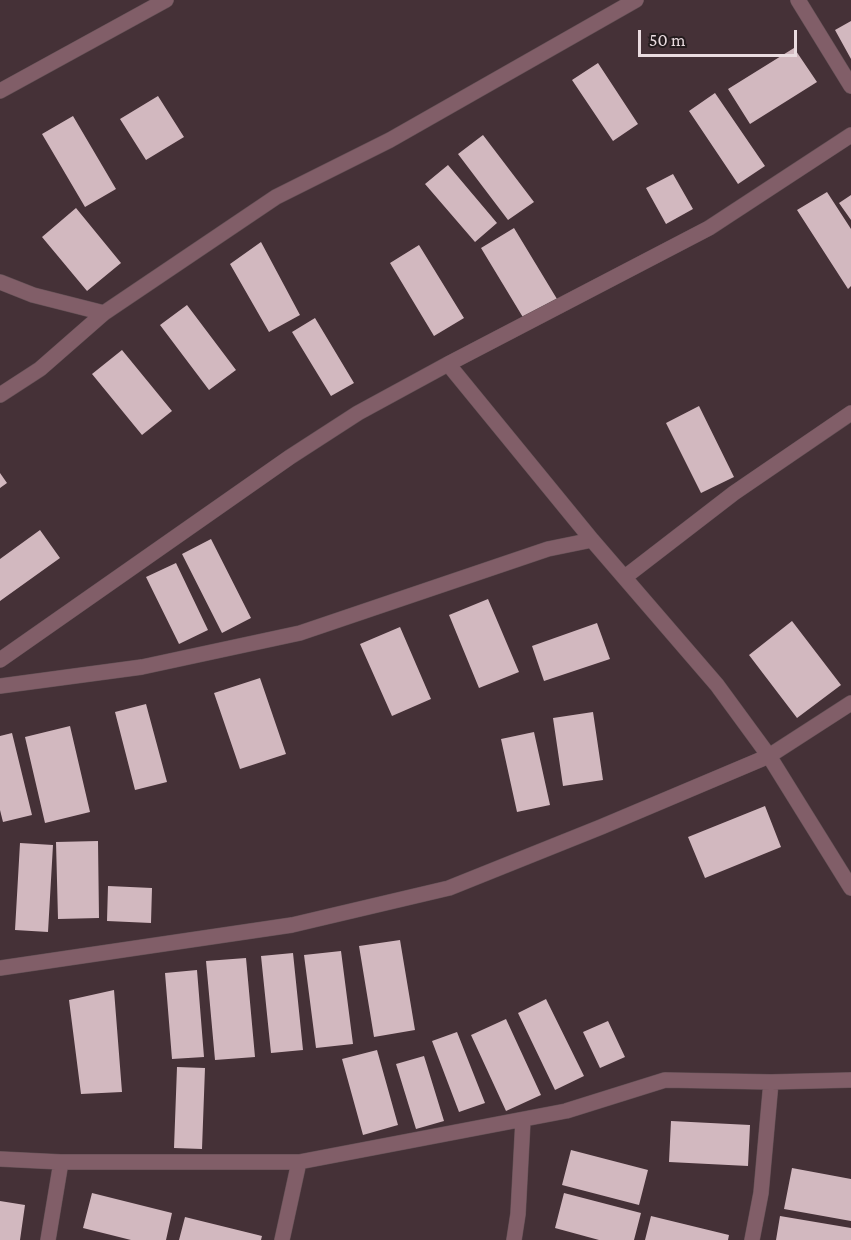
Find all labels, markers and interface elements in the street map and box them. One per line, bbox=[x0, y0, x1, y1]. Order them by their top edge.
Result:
scale bar bbox=[641, 18, 800, 56]
text: 50 m bbox=[649, 30, 686, 50]

